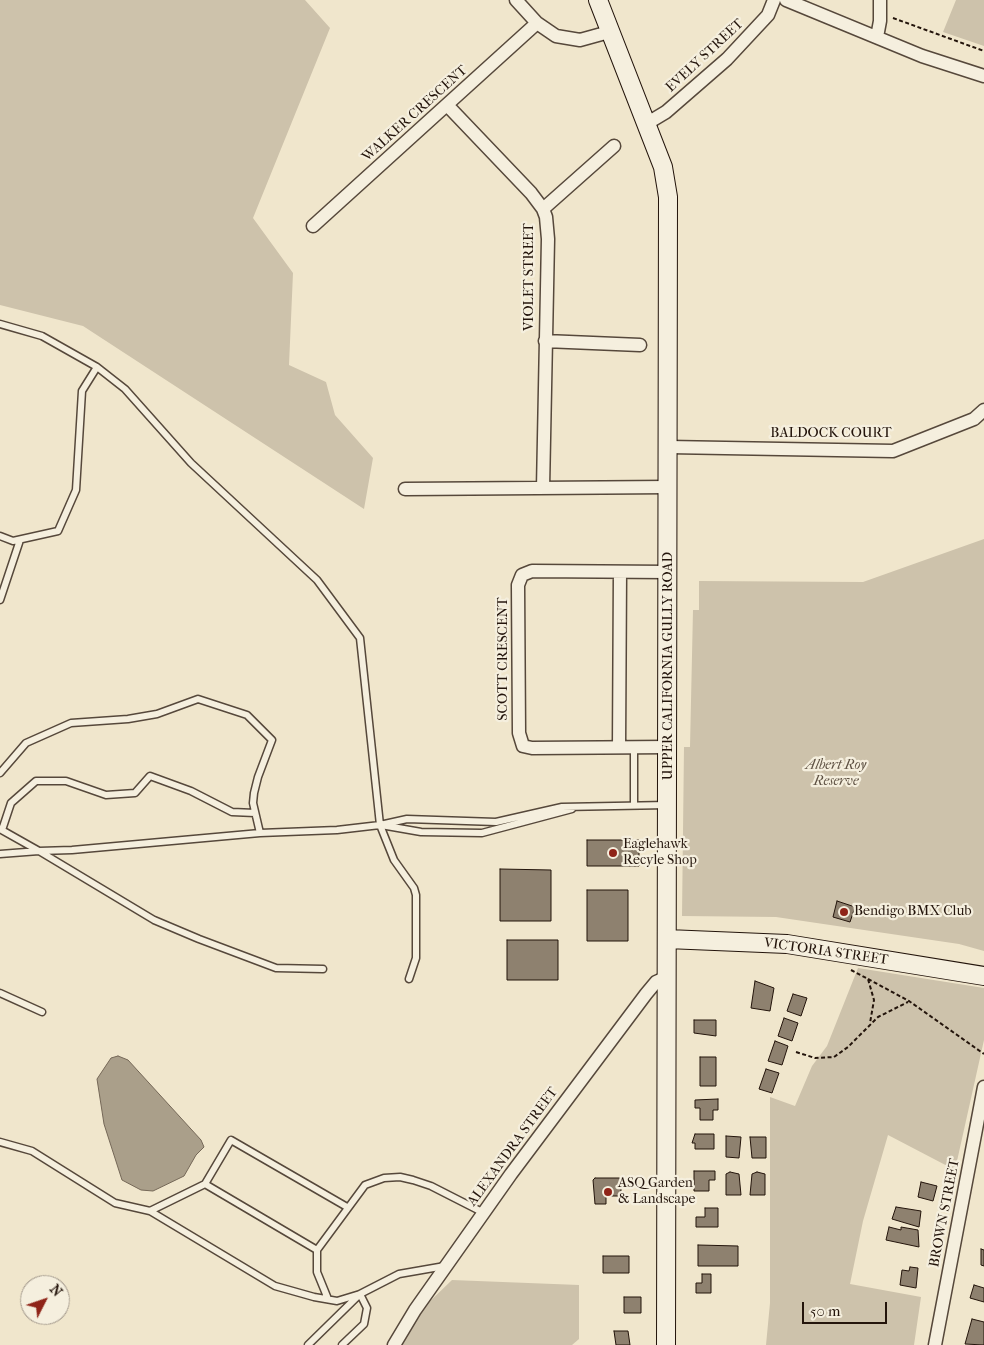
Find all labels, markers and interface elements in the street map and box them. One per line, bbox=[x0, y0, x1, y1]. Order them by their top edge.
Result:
street label: EVELY STREET bbox=[663, 16, 747, 96]
street label: WALKER CRESCENT bbox=[359, 62, 471, 166]
street label: VIOLET STREET bbox=[522, 223, 538, 331]
street label: BALDOCK COURT bbox=[770, 426, 892, 442]
street label: UPPER CALIFORNIA GULLY ROAD bbox=[661, 552, 677, 780]
street label: SCOTT CRESCENT bbox=[496, 597, 512, 721]
park label: Albert Roy Reserve bbox=[806, 758, 866, 790]
place label: Eaglehawk Recyle Shop bbox=[623, 837, 697, 870]
marker: Eaglehawk Recyle Shop bbox=[607, 847, 619, 859]
place label: Bendigo BMX Club bbox=[854, 904, 972, 920]
marker: Bendigo BMX Club bbox=[838, 906, 850, 918]
street label: VICTORIA STREET bbox=[763, 935, 889, 969]
street label: ALEXANDRA STREET bbox=[464, 1084, 562, 1210]
street label: BROWN STREET bbox=[926, 1157, 964, 1269]
place label: ASQ Garden & Landscape bbox=[618, 1176, 695, 1208]
marker: ASQ Garden & Landscape bbox=[602, 1186, 614, 1198]
north arrow bbox=[20, 1275, 70, 1325]
text: N bbox=[46, 1281, 66, 1300]
scale bar bbox=[804, 1292, 889, 1324]
text: 50 m bbox=[810, 1302, 840, 1320]

